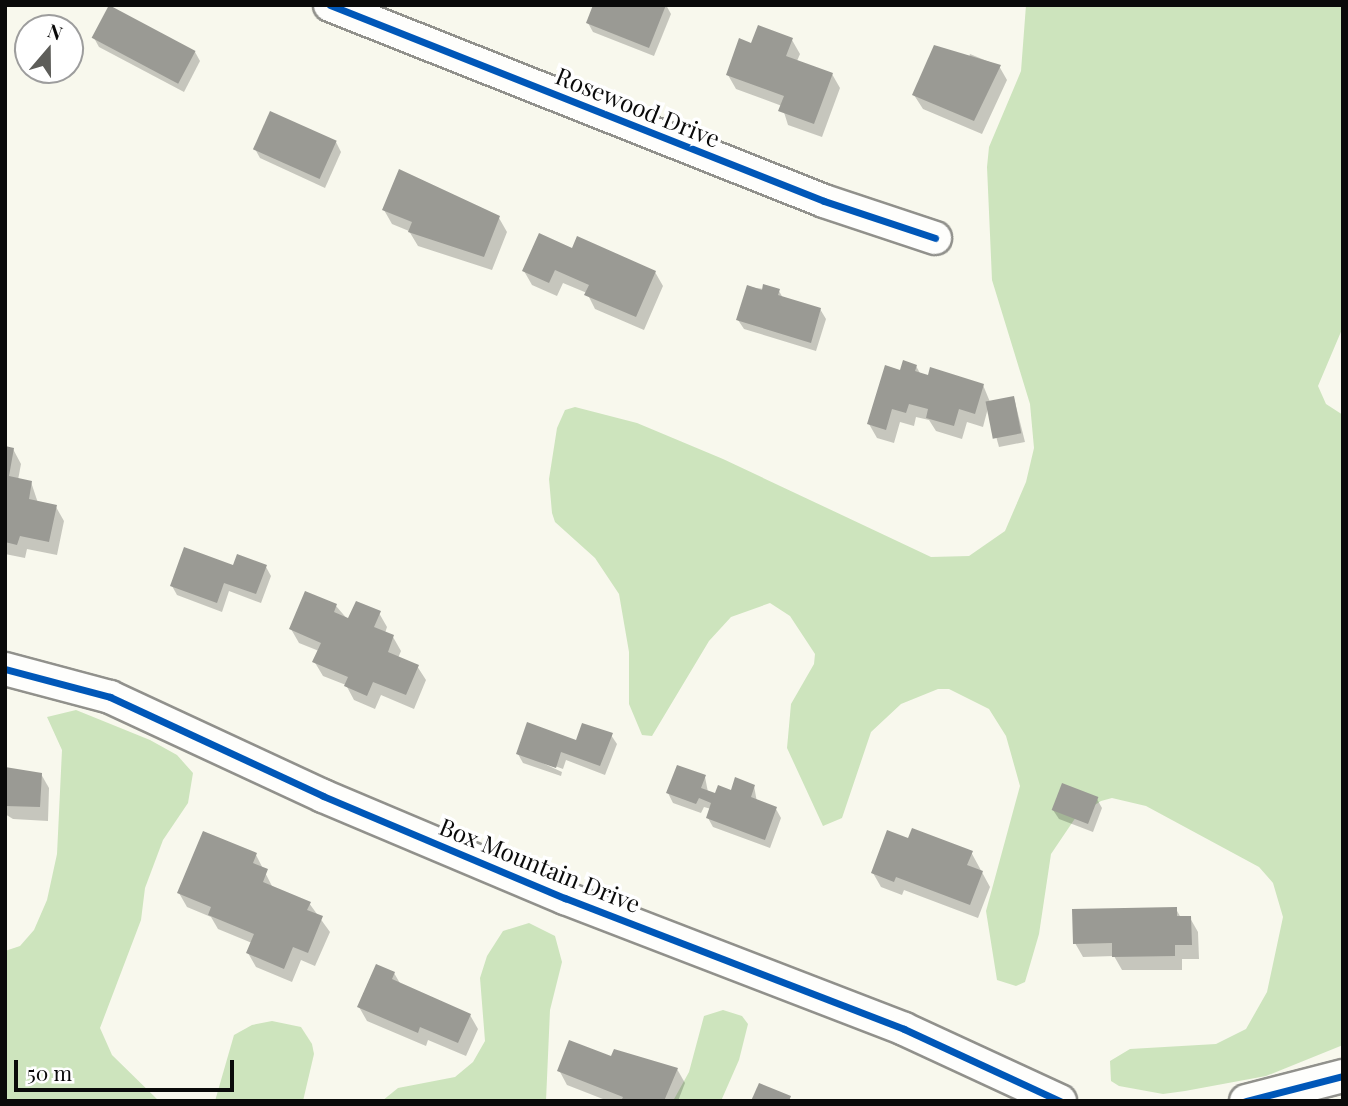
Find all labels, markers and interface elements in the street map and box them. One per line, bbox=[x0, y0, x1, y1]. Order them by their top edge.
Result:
north arrow bbox=[14, 14, 84, 84]
text: N bbox=[45, 17, 66, 46]
street label: Rosewood Drive bbox=[552, 61, 724, 153]
street label: Box Mountain Drive bbox=[435, 811, 645, 919]
scale bar bbox=[18, 1046, 238, 1090]
text: 50 m bbox=[27, 1058, 72, 1086]

